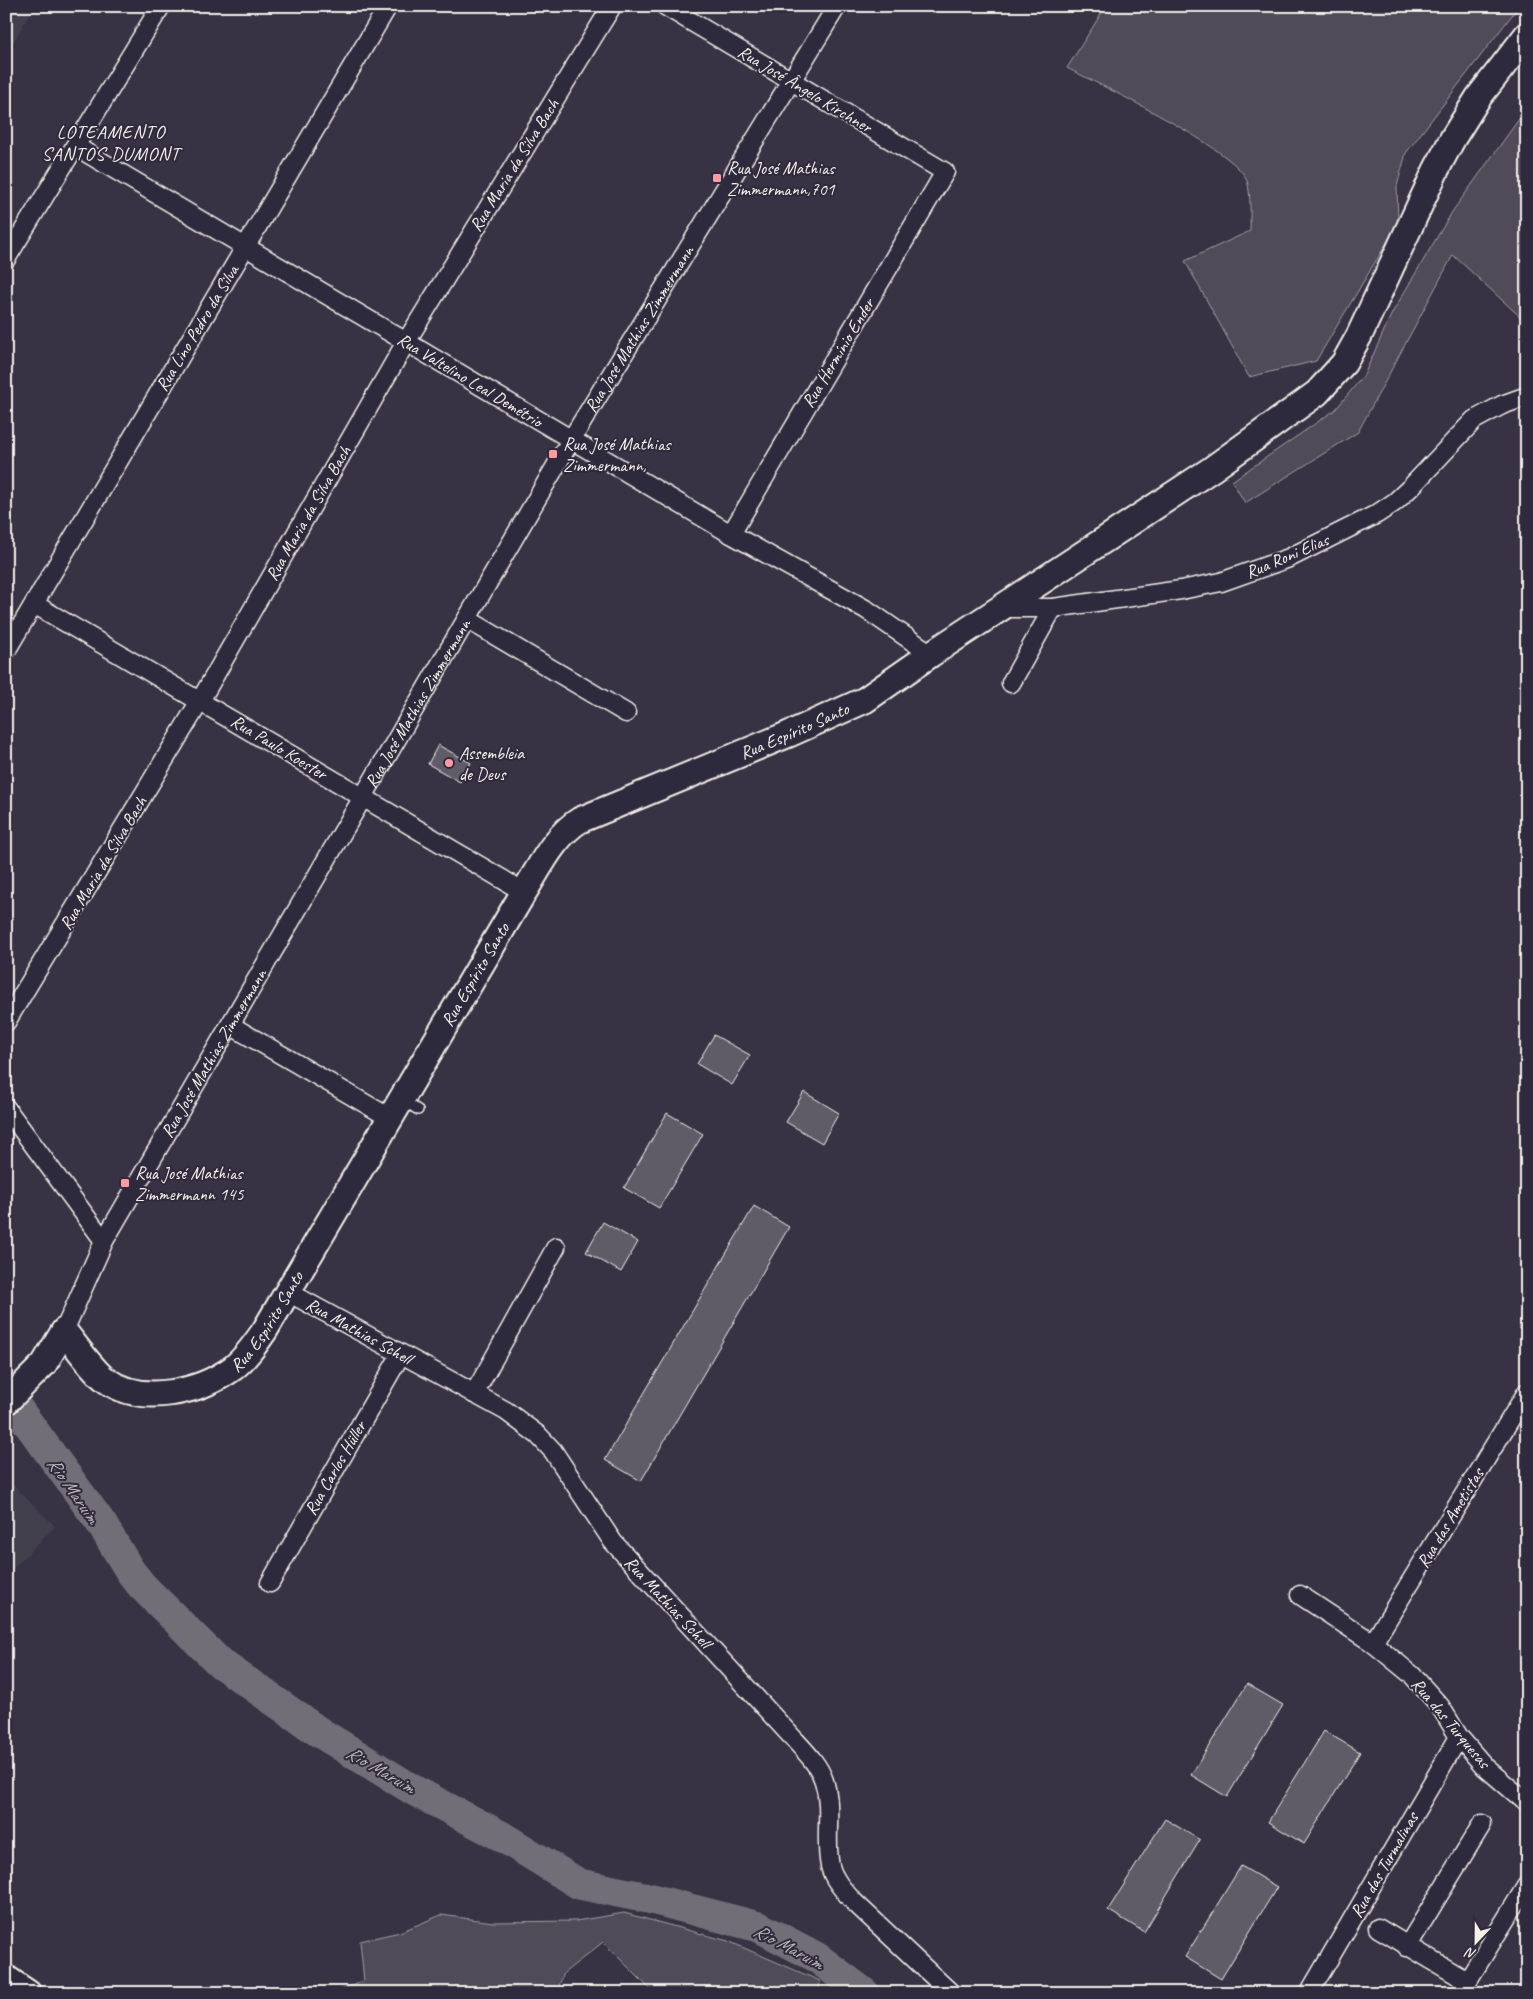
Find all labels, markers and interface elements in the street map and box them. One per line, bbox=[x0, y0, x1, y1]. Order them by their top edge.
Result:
street label: Rua José Ângelo Kirchner bbox=[734, 40, 877, 138]
street label: Rua Maria da Silva Bach bbox=[464, 94, 564, 235]
district label: LOTEAMENTO SANTOS DUMONT bbox=[42, 120, 184, 166]
place label: Rua José Mathias Zimmermann,701 bbox=[727, 157, 836, 200]
marker: Rua José Mathias Zimmermann,701 bbox=[711, 172, 723, 184]
street label: Rua José Mathias Zimmermann bbox=[580, 241, 699, 416]
street label: Rua Lino Pedro da Silva bbox=[151, 259, 244, 395]
street label: Rua Hermínio Ender bbox=[797, 292, 881, 412]
street label: Rua Valtelino Leal Demétrio bbox=[393, 328, 548, 433]
place label: Rua José Mathias Zimmermann, bbox=[563, 433, 672, 476]
street label: Rua Maria da Silva Bach bbox=[260, 441, 356, 584]
marker: Rua José Mathias Zimmermann, bbox=[547, 448, 559, 460]
street label: Rua Roni Elias bbox=[1242, 528, 1333, 583]
street label: Rua José Mathias Zimmermann bbox=[360, 614, 476, 792]
street label: Rua Espírito Santo bbox=[737, 697, 854, 764]
street label: Rua Paulo Koester bbox=[227, 710, 333, 786]
place label: Assembleia de Deus bbox=[459, 742, 525, 785]
marker: Assembleia de Deus bbox=[443, 757, 455, 769]
street label: Rua Maria da Silva Bach bbox=[54, 791, 152, 934]
street label: Rua Espírito Santo bbox=[436, 917, 515, 1030]
street label: Rua José Mathias Zimmermann bbox=[156, 964, 272, 1142]
place label: Rua José Mathias Zimmermann 145 bbox=[135, 1162, 244, 1205]
marker: Rua José Mathias Zimmermann 145 bbox=[119, 1177, 131, 1189]
street label: Rua Espírito Santo bbox=[226, 1266, 309, 1377]
street label: Rua Mathias Schell bbox=[302, 1293, 418, 1371]
street label: Rua Carlos Hüller bbox=[299, 1416, 372, 1519]
water label: Rio Maruim bbox=[42, 1453, 106, 1530]
street label: Rua das Ametistas bbox=[1412, 1463, 1489, 1572]
street label: Rua Mathias Schell bbox=[620, 1551, 718, 1655]
street label: Rua das Turquesas bbox=[1407, 1673, 1496, 1774]
water label: Rio Maruim bbox=[342, 1741, 421, 1800]
street label: Rua das Turmalinas bbox=[1345, 1807, 1424, 1922]
north arrow bbox=[1450, 1916, 1500, 1966]
water label: Rio Maruim bbox=[750, 1919, 830, 1976]
text: N bbox=[1462, 1943, 1479, 1963]

